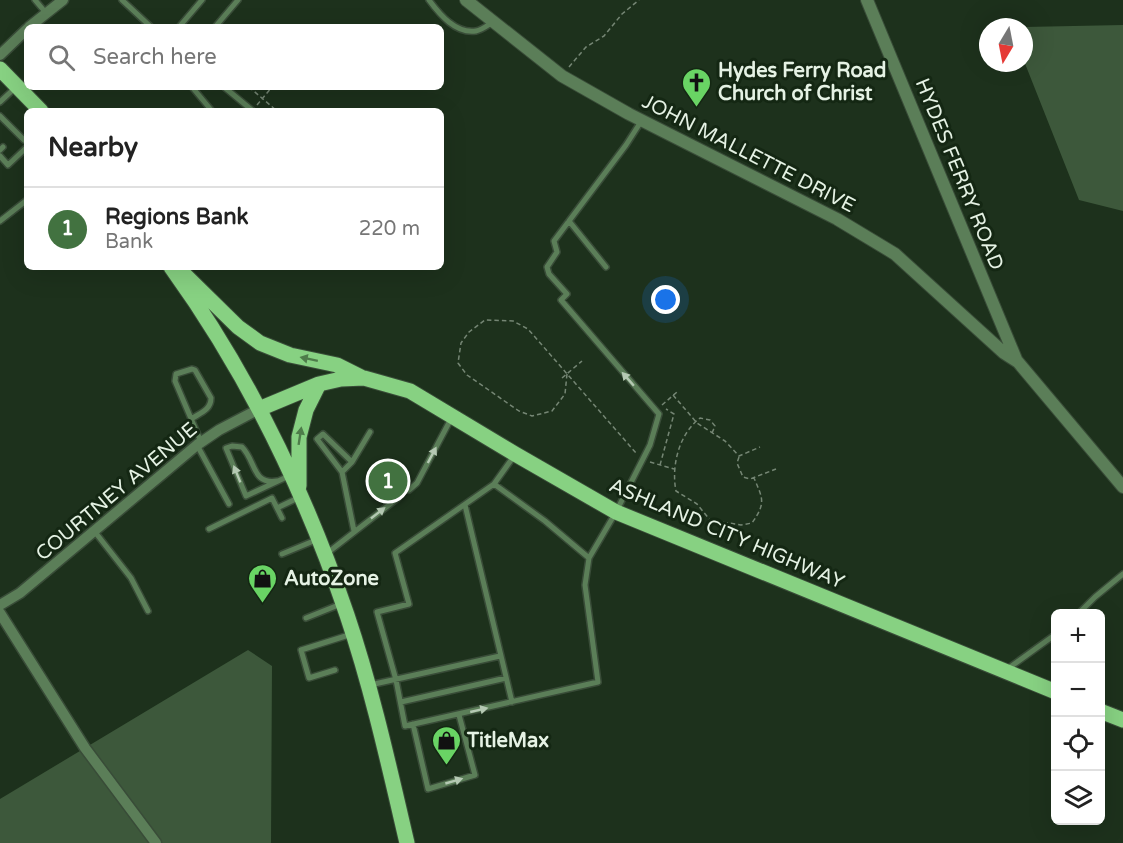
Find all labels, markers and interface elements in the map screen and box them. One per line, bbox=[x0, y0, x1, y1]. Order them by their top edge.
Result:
north arrow bbox=[979, 18, 1033, 72]
search box bbox=[24, 24, 444, 90]
icon: search bbox=[45, 41, 78, 74]
text: Search here bbox=[93, 44, 217, 70]
place label: Hydes Ferry Road Church of Christ bbox=[718, 59, 886, 106]
church icon: Hydes Ferry Road Church of Christ bbox=[681, 66, 713, 108]
street label: HYDES FERRY ROAD bbox=[910, 75, 1009, 274]
street label: JOHN MALLETTE DRIVE bbox=[638, 90, 859, 218]
text: Nearby bbox=[48, 132, 138, 163]
text: Regions Bank bbox=[105, 204, 249, 230]
text: 1 bbox=[61, 217, 74, 241]
text: 220 m bbox=[359, 217, 420, 241]
text: Bank bbox=[105, 230, 153, 254]
your location bbox=[651, 285, 680, 314]
one-way arrow bbox=[299, 354, 318, 363]
one-way arrow bbox=[622, 371, 635, 387]
street label: COURTNEY AVENUE bbox=[31, 417, 202, 566]
one-way arrow bbox=[296, 426, 305, 445]
one-way arrow bbox=[427, 446, 437, 463]
pin: 1 bbox=[368, 458, 408, 504]
one-way arrow bbox=[232, 465, 241, 483]
street label: ASHLAND CITY HIGHWAY bbox=[605, 473, 848, 594]
one-way arrow bbox=[370, 507, 386, 520]
shop icon: AutoZone bbox=[247, 562, 279, 604]
place label: AutoZone bbox=[284, 567, 379, 591]
map controls bbox=[1051, 609, 1105, 825]
button: + bbox=[1051, 609, 1105, 663]
button: − bbox=[1051, 663, 1105, 717]
one-way arrow bbox=[470, 705, 489, 714]
button: locate bbox=[1051, 717, 1105, 771]
shop icon: TitleMax bbox=[430, 724, 462, 766]
place label: TitleMax bbox=[466, 729, 549, 753]
button: layers bbox=[1051, 771, 1105, 825]
one-way arrow bbox=[445, 776, 463, 785]

